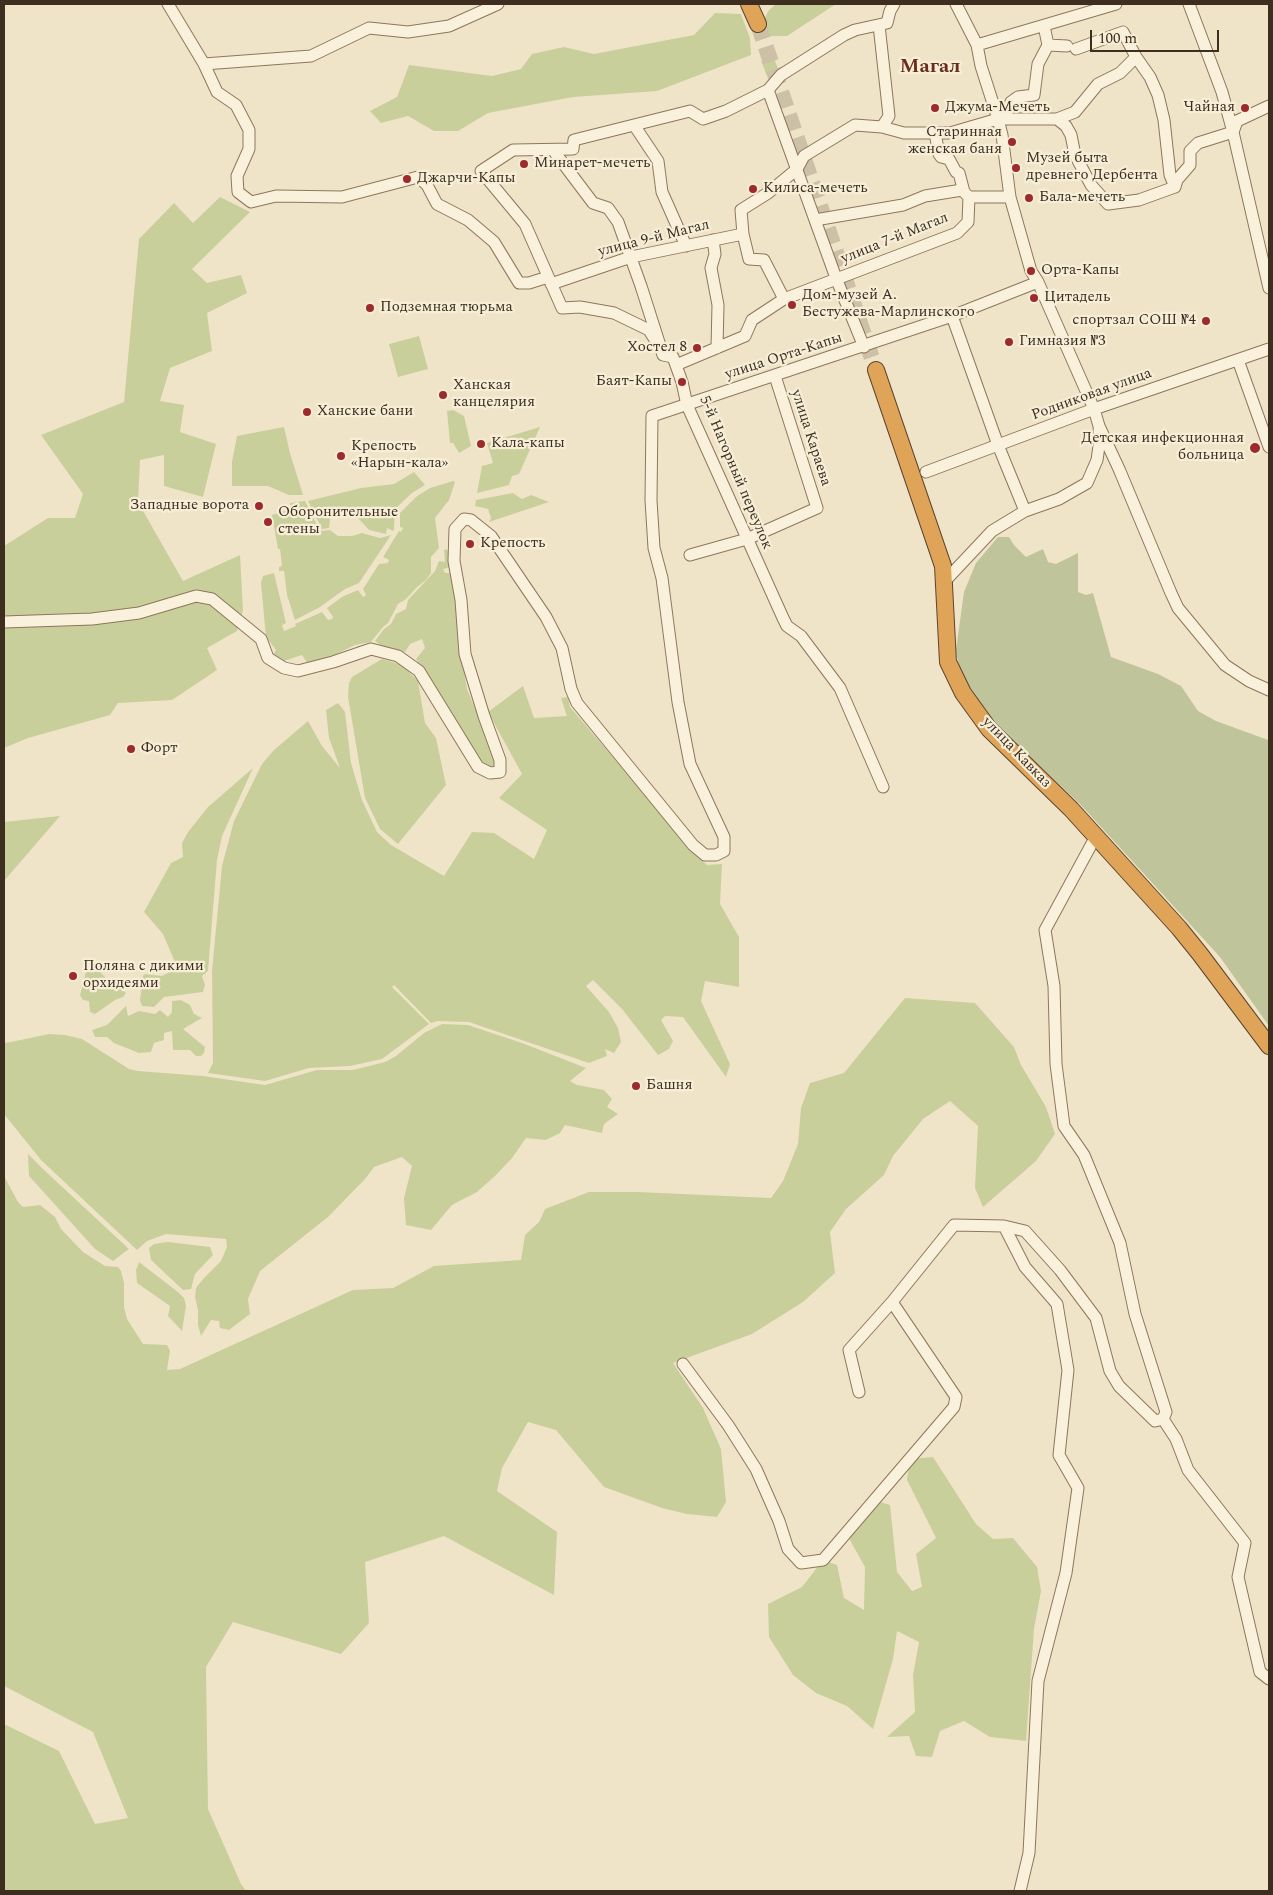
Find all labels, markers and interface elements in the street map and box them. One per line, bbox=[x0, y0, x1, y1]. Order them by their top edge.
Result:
scale bar bbox=[1093, 20, 1222, 52]
text: 100 m bbox=[1098, 27, 1137, 50]
district label: Магал bbox=[900, 56, 960, 80]
place label: Джума-Мечеть bbox=[945, 99, 1050, 117]
place label: Чайная bbox=[1183, 99, 1235, 117]
marker: Джума-Мечеть bbox=[929, 102, 941, 114]
marker: Чайная bbox=[1239, 102, 1251, 114]
place label: Старинная женская баня bbox=[908, 124, 1002, 159]
marker: Старинная женская баня bbox=[1006, 136, 1018, 148]
place label: Музей быта древнего Дербента bbox=[1026, 150, 1158, 185]
place label: Минарет-мечеть bbox=[534, 155, 651, 173]
marker: Минарет-мечеть bbox=[518, 158, 530, 170]
marker: Музей быта древнего Дербента bbox=[1010, 162, 1022, 174]
place label: Джарчи-Капы bbox=[417, 170, 516, 188]
marker: Джарчи-Капы bbox=[401, 173, 413, 185]
place label: Килиса-мечеть bbox=[763, 180, 868, 198]
marker: Килиса-мечеть bbox=[747, 183, 759, 195]
place label: Бала-мечеть bbox=[1039, 189, 1125, 207]
marker: Бала-мечеть bbox=[1023, 192, 1035, 204]
street label: улица 7-й Магал bbox=[839, 209, 951, 269]
street label: улица 9-й Магал bbox=[597, 216, 711, 262]
place label: Орта-Капы bbox=[1041, 262, 1119, 280]
marker: Орта-Капы bbox=[1025, 265, 1037, 277]
place label: Дом-музей А. Бестужева-Марлинского bbox=[802, 287, 975, 322]
place label: Цитадель bbox=[1044, 289, 1110, 307]
marker: Цитадель bbox=[1028, 292, 1040, 304]
place label: Подземная тюрьма bbox=[380, 299, 513, 317]
marker: Дом-музей А. Бестужева-Марлинского bbox=[786, 299, 798, 311]
marker: Подземная тюрьма bbox=[364, 302, 376, 314]
place label: спортзал СОШ №4 bbox=[1072, 312, 1196, 330]
marker: спортзал СОШ №4 bbox=[1200, 315, 1212, 327]
street label: улица Орта-Капы bbox=[723, 330, 845, 384]
place label: Гимназия №3 bbox=[1019, 333, 1106, 351]
marker: Гимназия №3 bbox=[1003, 336, 1015, 348]
place label: Хостел 8 bbox=[627, 339, 687, 357]
marker: Хостел 8 bbox=[691, 342, 703, 354]
street label: Родниковая улица bbox=[1029, 365, 1155, 425]
place label: Баят-Капы bbox=[596, 373, 672, 391]
marker: Баят-Капы bbox=[676, 376, 688, 388]
place label: Ханская канцелярия bbox=[453, 377, 535, 412]
street label: улица Караева bbox=[786, 387, 834, 489]
marker: Ханская канцелярия bbox=[437, 389, 449, 401]
street label: 5-й Нагорный переулок bbox=[694, 394, 776, 552]
place label: Ханские бани bbox=[317, 403, 413, 421]
marker: Ханские бани bbox=[301, 406, 313, 418]
place label: Детская инфекционная больница bbox=[1081, 430, 1244, 465]
place label: Кала-капы bbox=[491, 435, 565, 453]
place label: Крепость «Нарын-кала» bbox=[351, 438, 448, 473]
marker: Кала-капы bbox=[475, 438, 487, 450]
marker: Детская инфекционная больница bbox=[1248, 441, 1262, 455]
marker: Крепость «Нарын-кала» bbox=[335, 450, 347, 462]
place label: Западные ворота bbox=[130, 497, 249, 515]
marker: Западные ворота bbox=[253, 500, 265, 512]
place label: Оборонительные стены bbox=[278, 504, 398, 539]
marker: Оборонительные стены bbox=[262, 516, 274, 528]
place label: Крепость bbox=[480, 535, 546, 553]
marker: Крепость bbox=[464, 538, 476, 550]
street label: улица Кавказ bbox=[978, 714, 1054, 792]
place label: Форт bbox=[141, 740, 178, 758]
marker: Форт bbox=[125, 743, 137, 755]
place label: Поляна с дикими орхидеями bbox=[83, 958, 204, 993]
marker: Поляна с дикими орхидеями bbox=[67, 970, 79, 982]
place label: Башня bbox=[646, 1077, 692, 1095]
marker: Башня bbox=[630, 1080, 642, 1092]

